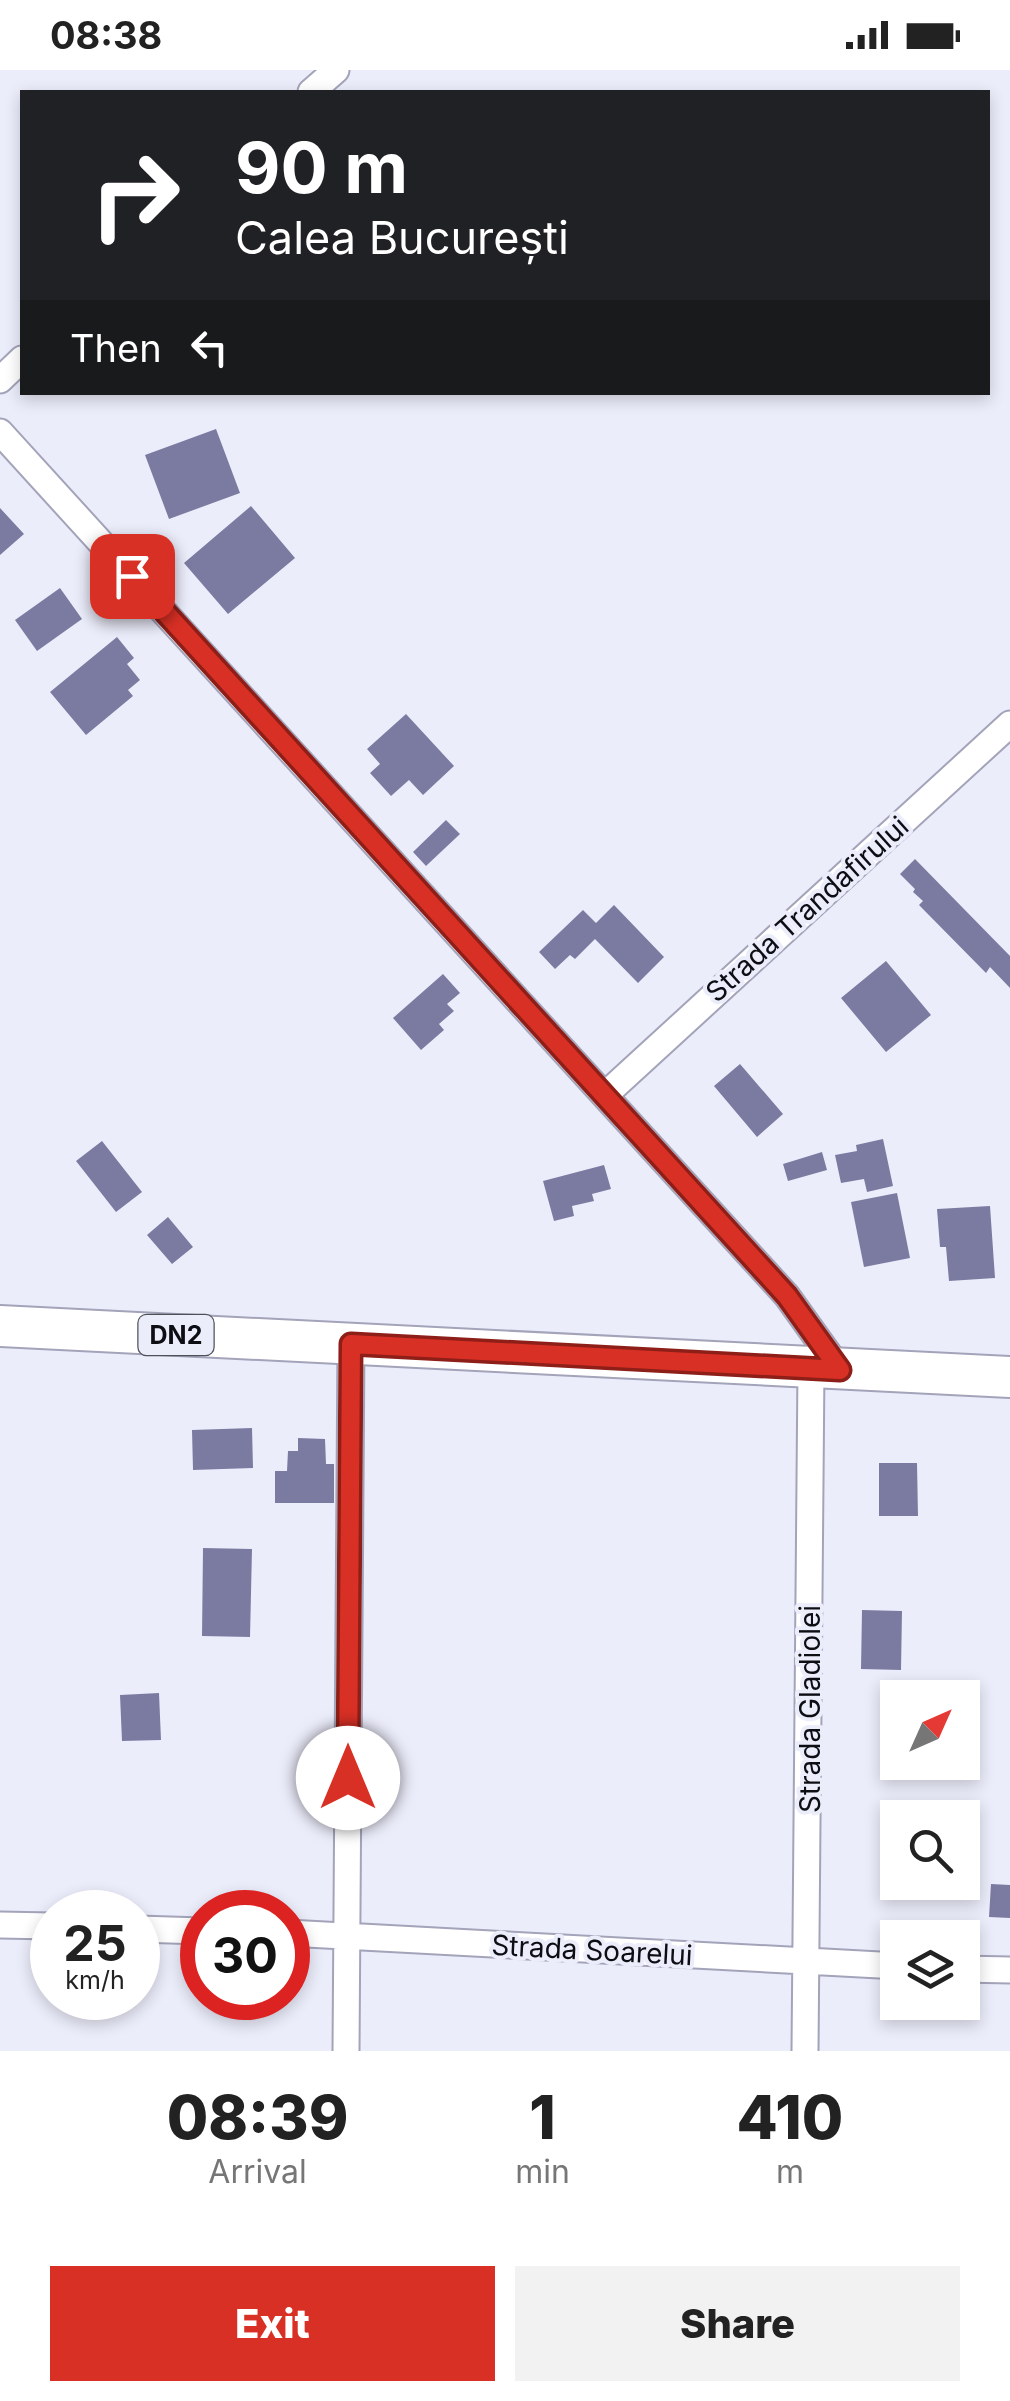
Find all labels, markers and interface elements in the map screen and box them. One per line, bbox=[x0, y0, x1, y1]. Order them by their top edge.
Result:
text: 08:38 bbox=[50, 12, 162, 58]
text: 90 m bbox=[235, 125, 408, 210]
icon: right bbox=[70, 130, 200, 260]
text: Calea București bbox=[235, 210, 569, 265]
icon: left bbox=[182, 320, 237, 375]
text: Then bbox=[70, 325, 162, 371]
pin bbox=[90, 534, 175, 619]
icon: arrive bbox=[105, 549, 160, 604]
street label: Strada Trandafirului bbox=[699, 809, 915, 1009]
road number: DN2 bbox=[138, 1315, 214, 1355]
street label: Strada Gladiolei bbox=[793, 1605, 827, 1813]
north arrow bbox=[880, 1680, 980, 1780]
map controls bbox=[880, 1680, 980, 2020]
position arrow bbox=[296, 1726, 400, 1830]
button: search bbox=[880, 1800, 980, 1900]
speed limit sign: 30 bbox=[180, 1890, 310, 2020]
text: 25 bbox=[63, 1913, 127, 1973]
button: layers bbox=[880, 1920, 980, 2020]
street label: Strada Soarelui bbox=[491, 1928, 693, 1972]
text: km/h bbox=[65, 1965, 125, 1995]
text: 08:39 bbox=[167, 2081, 348, 2153]
text: 1 bbox=[529, 2081, 556, 2153]
text: 410 bbox=[737, 2081, 843, 2153]
text: Arrival bbox=[208, 2152, 307, 2191]
text: min bbox=[515, 2152, 570, 2191]
text: m bbox=[776, 2152, 804, 2191]
button: Exit bbox=[50, 2266, 495, 2381]
button: Share bbox=[515, 2266, 960, 2381]

